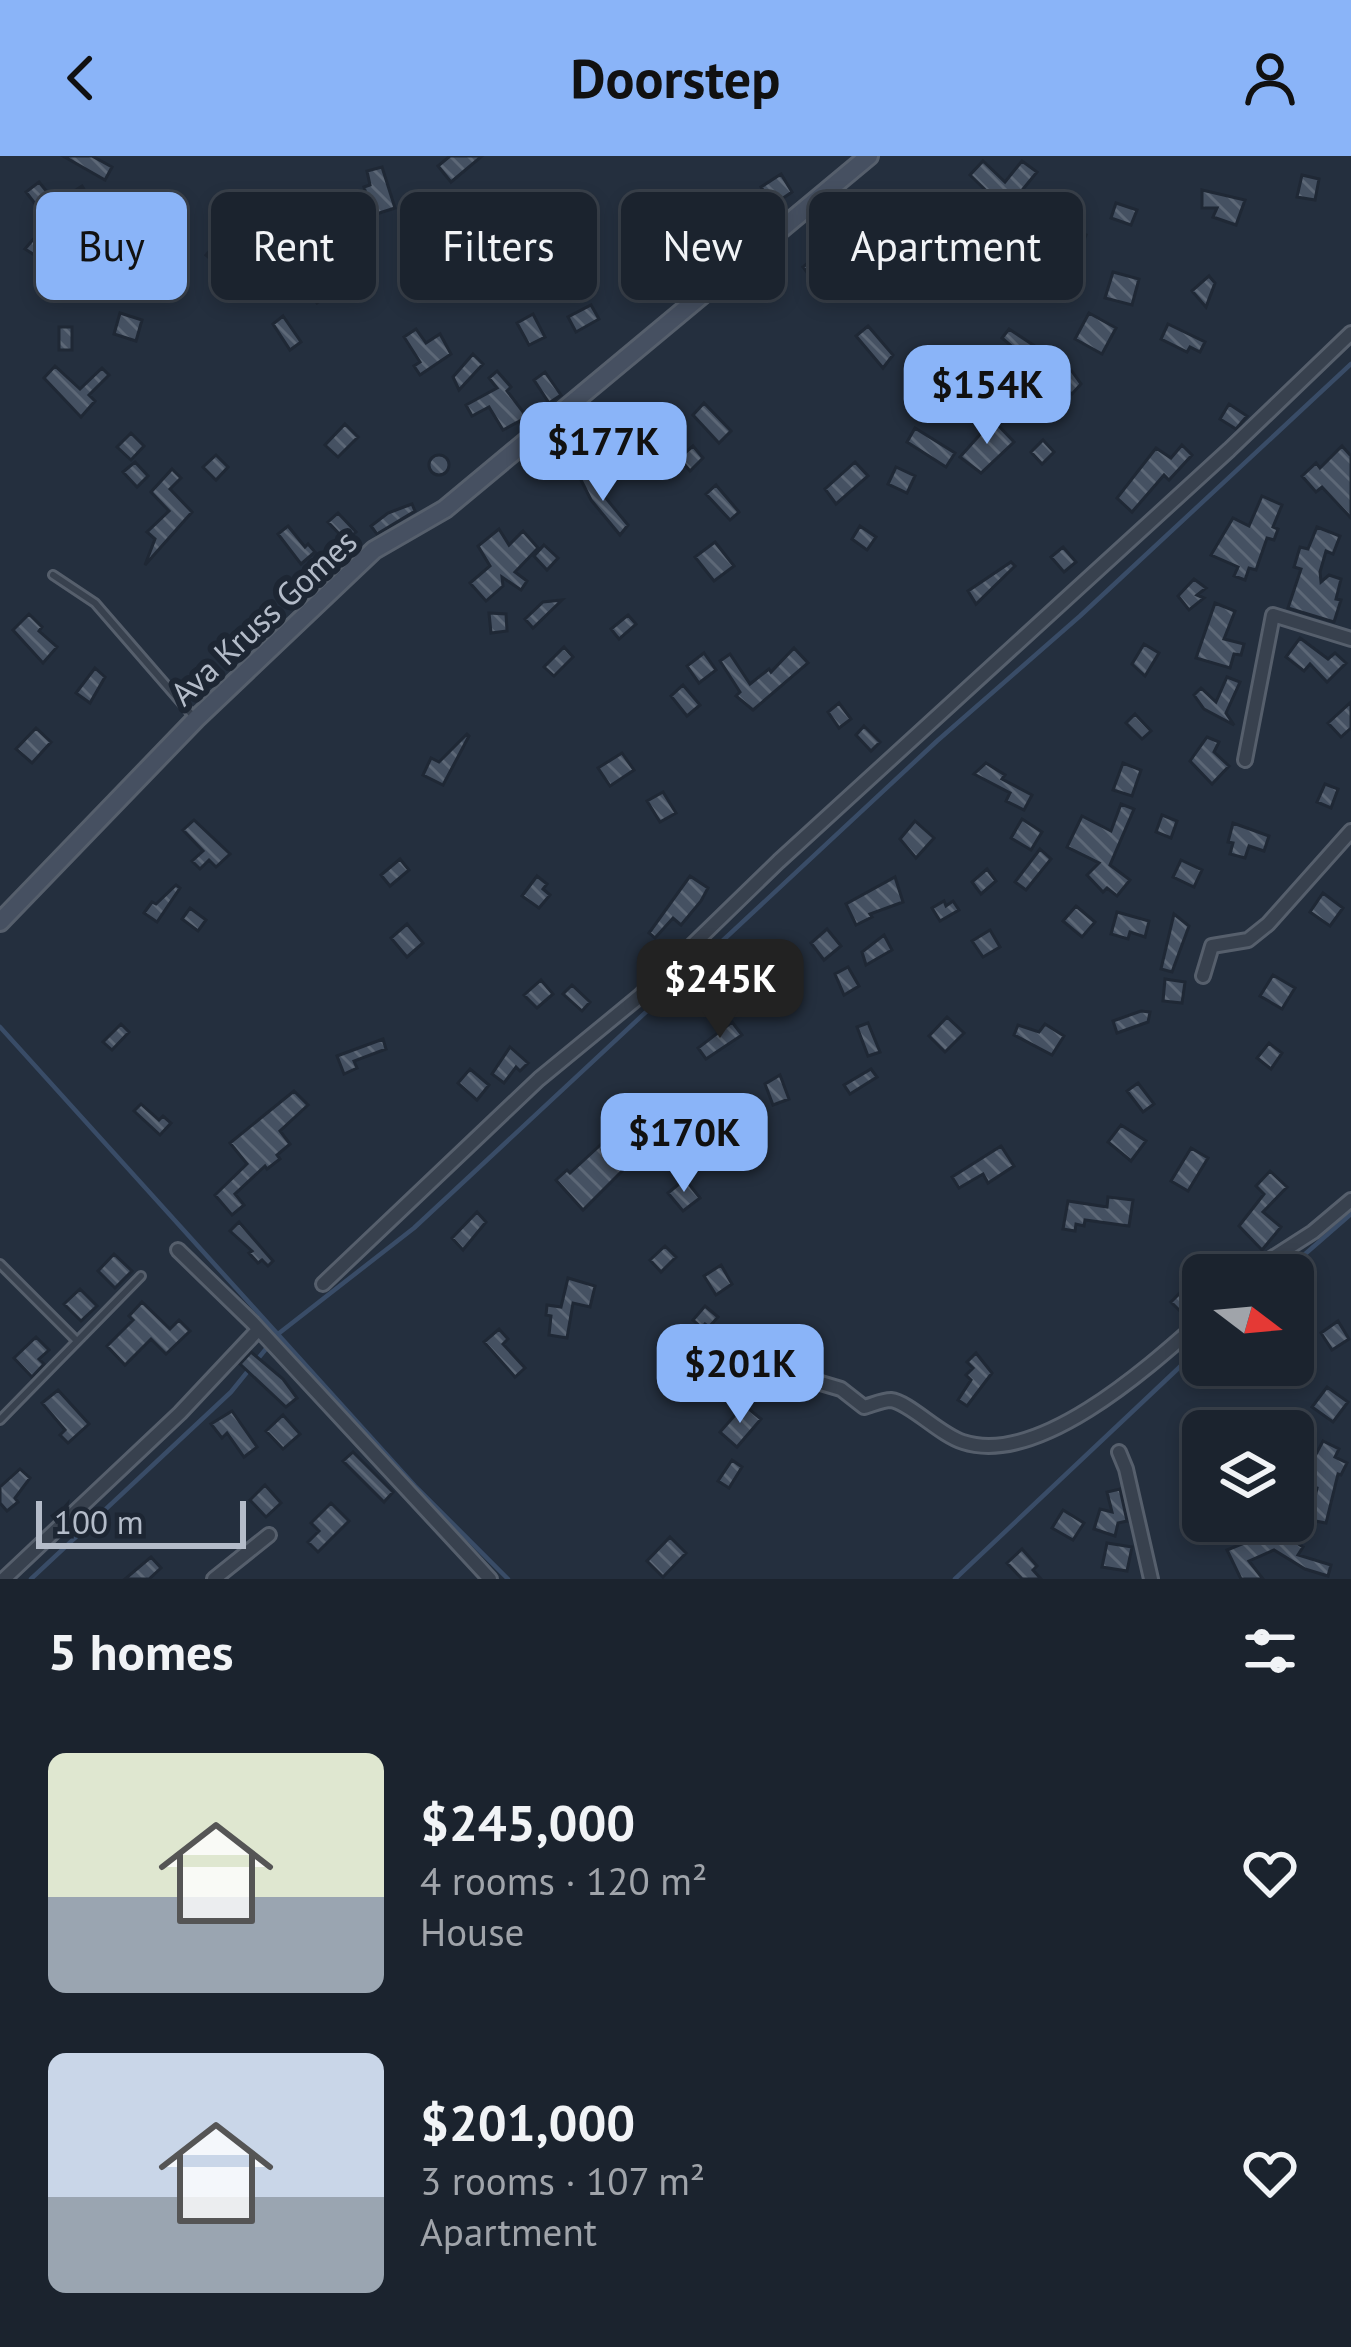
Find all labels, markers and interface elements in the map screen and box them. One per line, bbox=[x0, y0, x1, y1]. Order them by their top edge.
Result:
text: Doorstep bbox=[571, 43, 780, 113]
icon: back bbox=[48, 45, 114, 111]
icon: person bbox=[1237, 45, 1303, 111]
chip: Buy bbox=[36, 192, 187, 300]
chip: Rent bbox=[211, 192, 376, 300]
chip: Filters bbox=[400, 192, 597, 300]
chip: New bbox=[621, 192, 785, 300]
chip: Apartment bbox=[809, 192, 1083, 300]
pin: $154K bbox=[903, 345, 1071, 447]
text: $154K bbox=[931, 358, 1043, 409]
pin: $177K bbox=[519, 402, 687, 504]
text: $177K bbox=[547, 415, 659, 466]
street label: Ava Kruss Gomes bbox=[161, 520, 365, 714]
pin: $245K bbox=[636, 939, 804, 1041]
text: $245K bbox=[664, 952, 776, 1003]
pin: $170K bbox=[600, 1093, 768, 1195]
text: $170K bbox=[628, 1106, 740, 1157]
north arrow bbox=[1182, 1254, 1314, 1386]
map controls bbox=[1182, 1254, 1314, 1542]
pin: $201K bbox=[656, 1324, 824, 1426]
text: $201K bbox=[684, 1337, 796, 1388]
button: layers bbox=[1182, 1410, 1314, 1542]
scale bar bbox=[36, 1495, 246, 1548]
text: 100 m bbox=[54, 1500, 144, 1543]
text: 5 homes bbox=[48, 1618, 234, 1684]
icon: filters bbox=[1237, 1618, 1303, 1684]
text: $245,000 bbox=[420, 1789, 635, 1855]
icon: home bbox=[144, 1801, 288, 1945]
icon: heart bbox=[1237, 1840, 1303, 1906]
text: 4 rooms · 120 m² bbox=[420, 1855, 707, 1906]
text: House bbox=[420, 1906, 524, 1957]
text: $201,000 bbox=[420, 2089, 635, 2155]
icon: home bbox=[144, 2101, 288, 2245]
icon: heart bbox=[1237, 2140, 1303, 2206]
text: 3 rooms · 107 m² bbox=[420, 2155, 705, 2206]
text: Apartment bbox=[420, 2206, 597, 2257]

